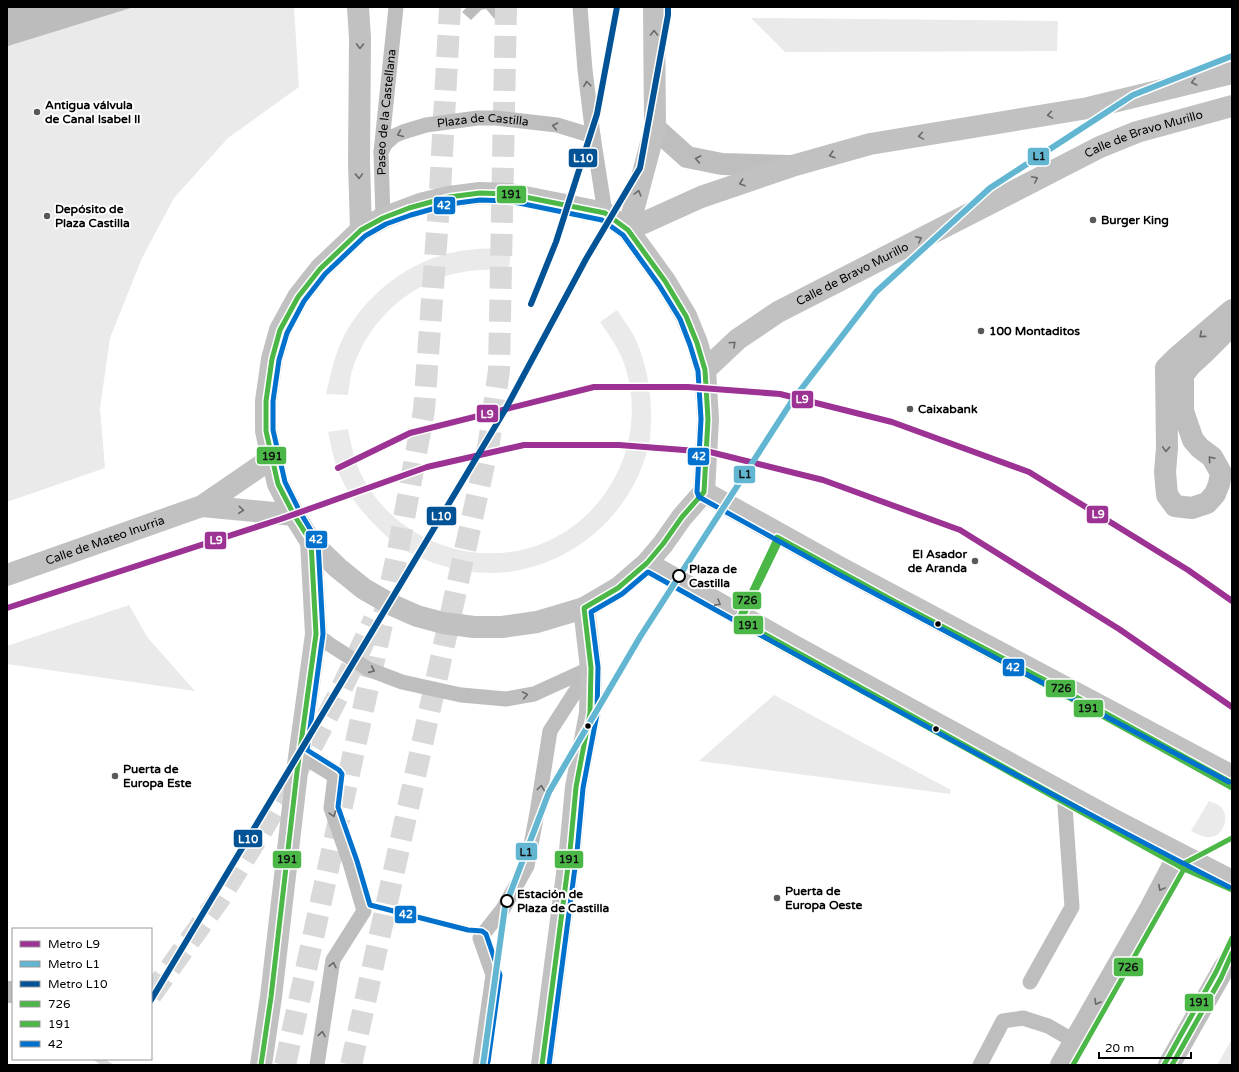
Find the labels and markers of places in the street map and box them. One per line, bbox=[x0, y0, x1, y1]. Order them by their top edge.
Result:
place label: Antigua válvula de Canal Isabel Il bbox=[45, 98, 140, 126]
marker: Antigua válvula de Canal Isabel Il bbox=[32, 107, 42, 117]
place label: Depósito de Plaza Castilla bbox=[55, 202, 130, 230]
marker: Depósito de Plaza Castilla bbox=[42, 211, 52, 221]
place label: Burger King bbox=[1101, 213, 1169, 228]
marker: Burger King bbox=[1088, 215, 1098, 225]
place label: 100 Montaditos bbox=[989, 324, 1080, 338]
marker: 100 Montaditos bbox=[976, 326, 986, 336]
place label: Caixabank bbox=[918, 402, 978, 416]
marker: Caixabank bbox=[905, 404, 915, 414]
place label: El Asador de Aranda bbox=[908, 547, 967, 575]
marker: El Asador de Aranda bbox=[970, 556, 980, 566]
place label: Plaza de Castilla bbox=[689, 562, 737, 590]
marker: Plaza de Castilla bbox=[672, 569, 686, 583]
unlabelled marker bbox=[933, 619, 943, 629]
unlabelled marker bbox=[583, 721, 593, 731]
unlabelled marker bbox=[931, 724, 941, 734]
place label: Puerta de Europa Este bbox=[123, 762, 192, 791]
marker: Puerta de Europa Este bbox=[110, 771, 120, 781]
place label: Puerta de Europa Oeste bbox=[785, 884, 862, 913]
place label: Estación de Plaza de Castilla bbox=[517, 887, 609, 915]
marker: Puerta de Europa Oeste bbox=[772, 893, 782, 903]
marker: Estación de Plaza de Castilla bbox=[500, 894, 514, 908]

